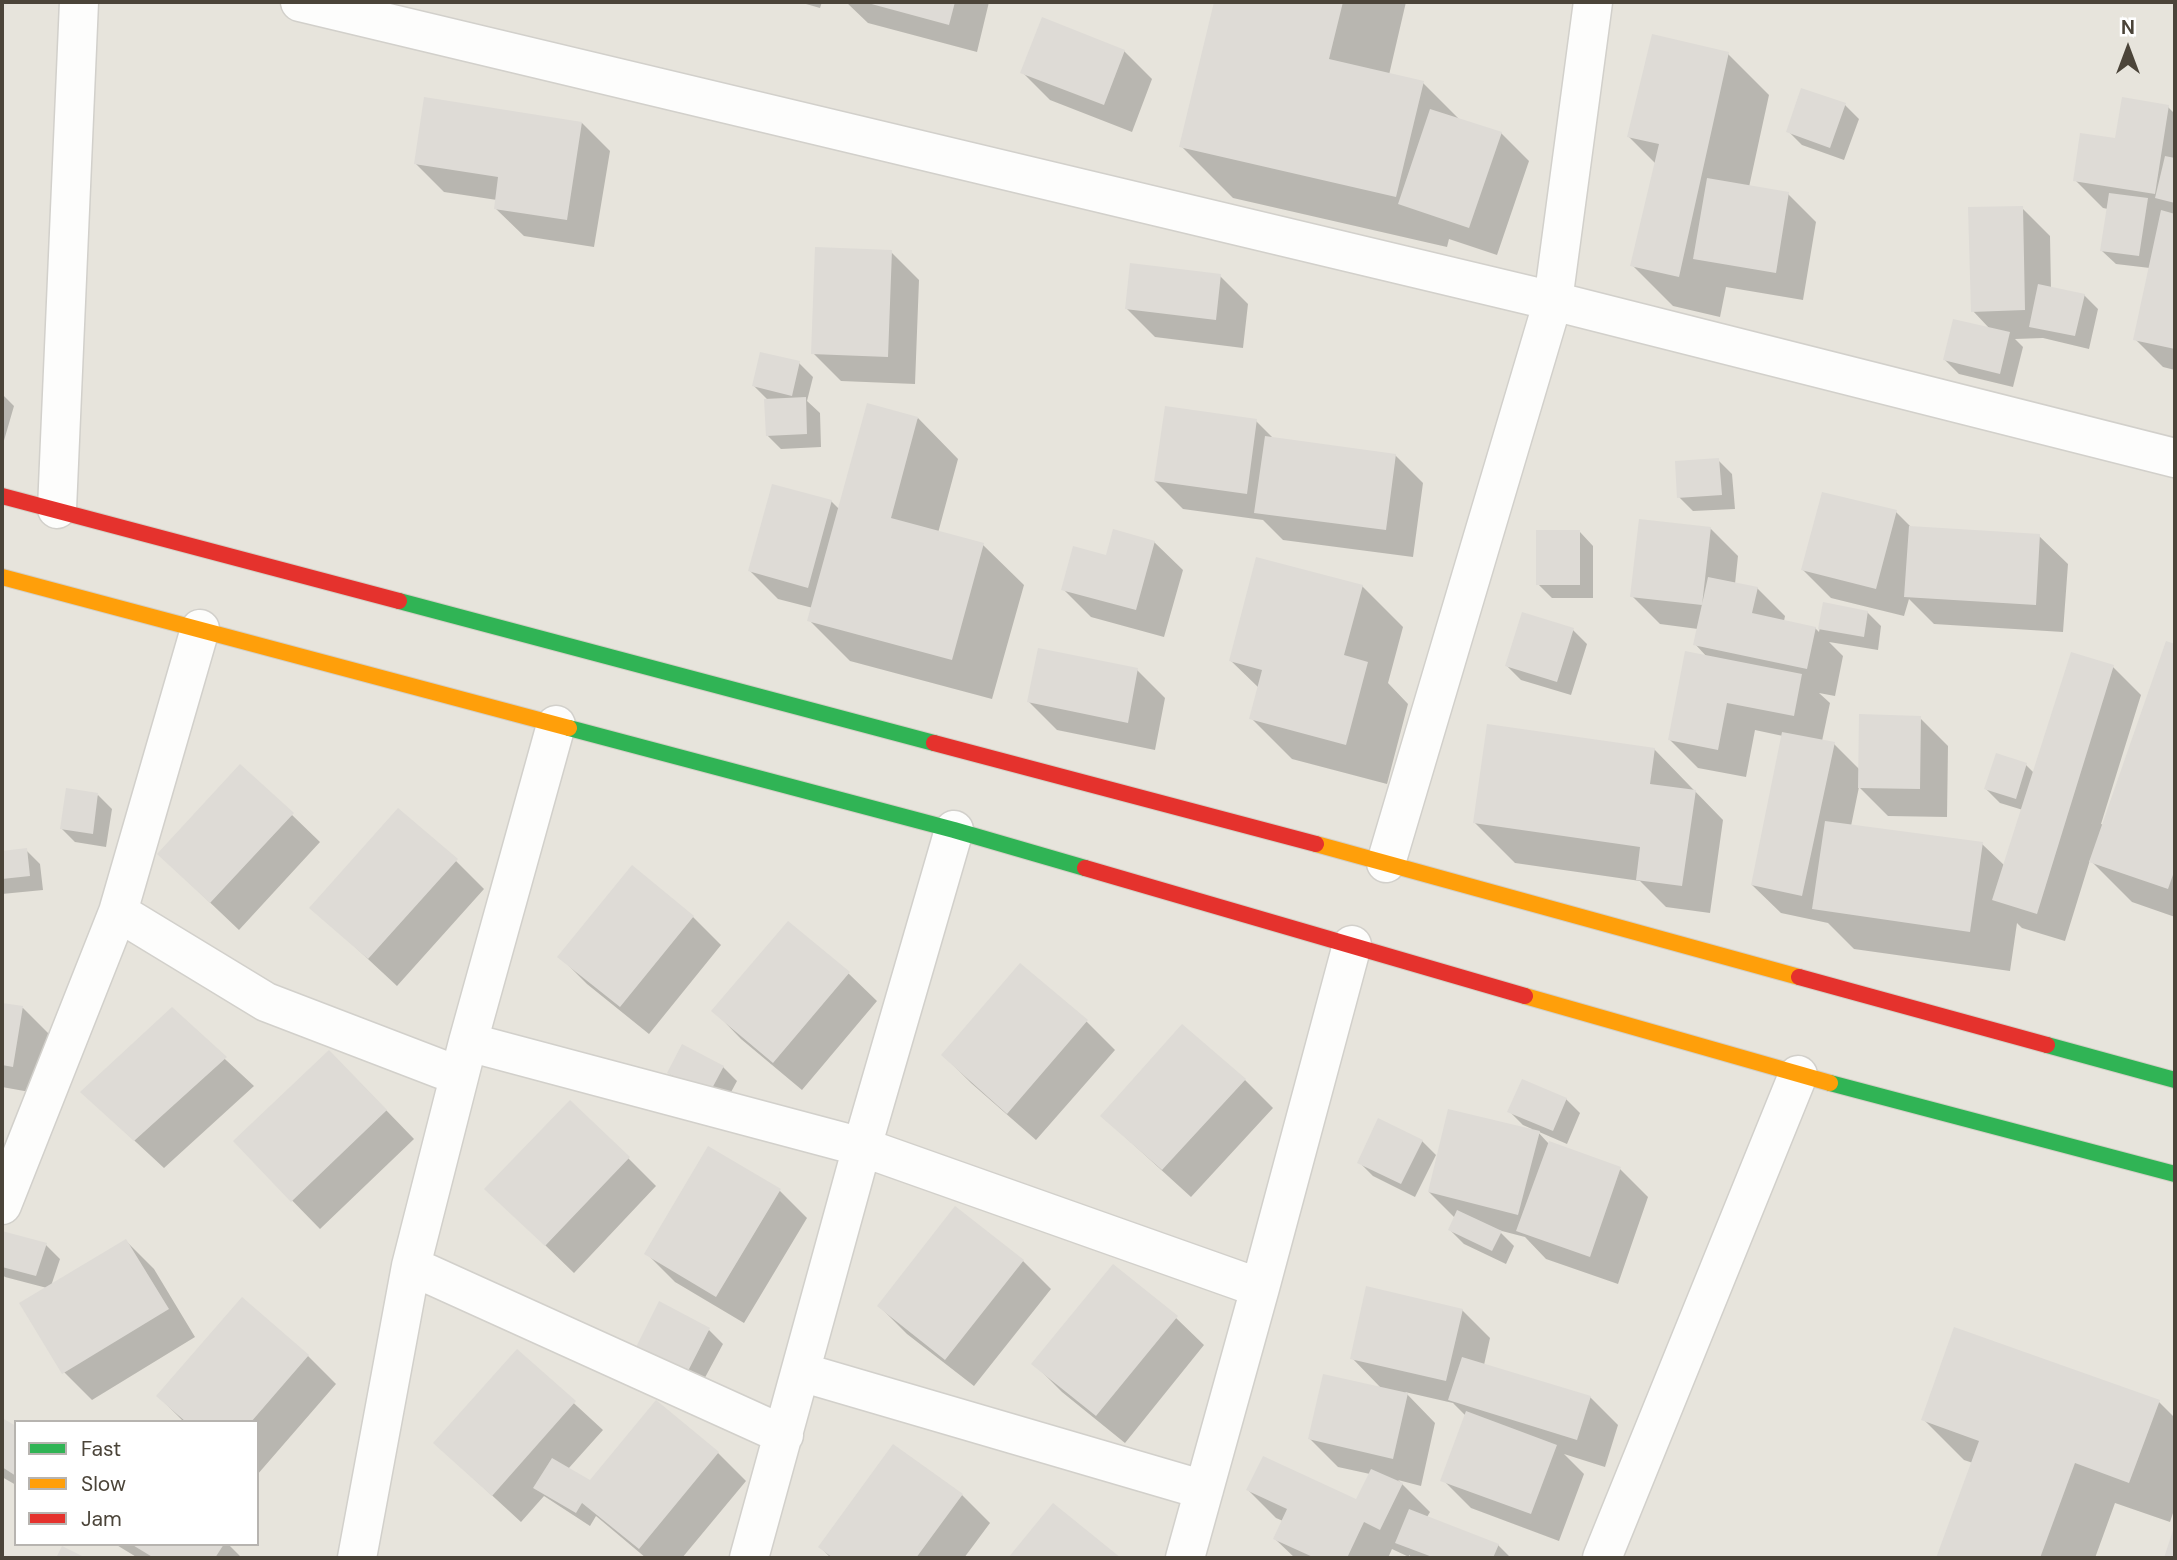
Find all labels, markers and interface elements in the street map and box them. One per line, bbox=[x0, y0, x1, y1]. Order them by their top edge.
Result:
north arrow bbox=[2093, 14, 2163, 84]
text: N bbox=[2121, 15, 2135, 40]
legend bbox=[14, 1420, 259, 1546]
text: Fast bbox=[81, 1435, 121, 1463]
text: Slow bbox=[81, 1470, 126, 1498]
text: Jam bbox=[81, 1505, 122, 1533]

